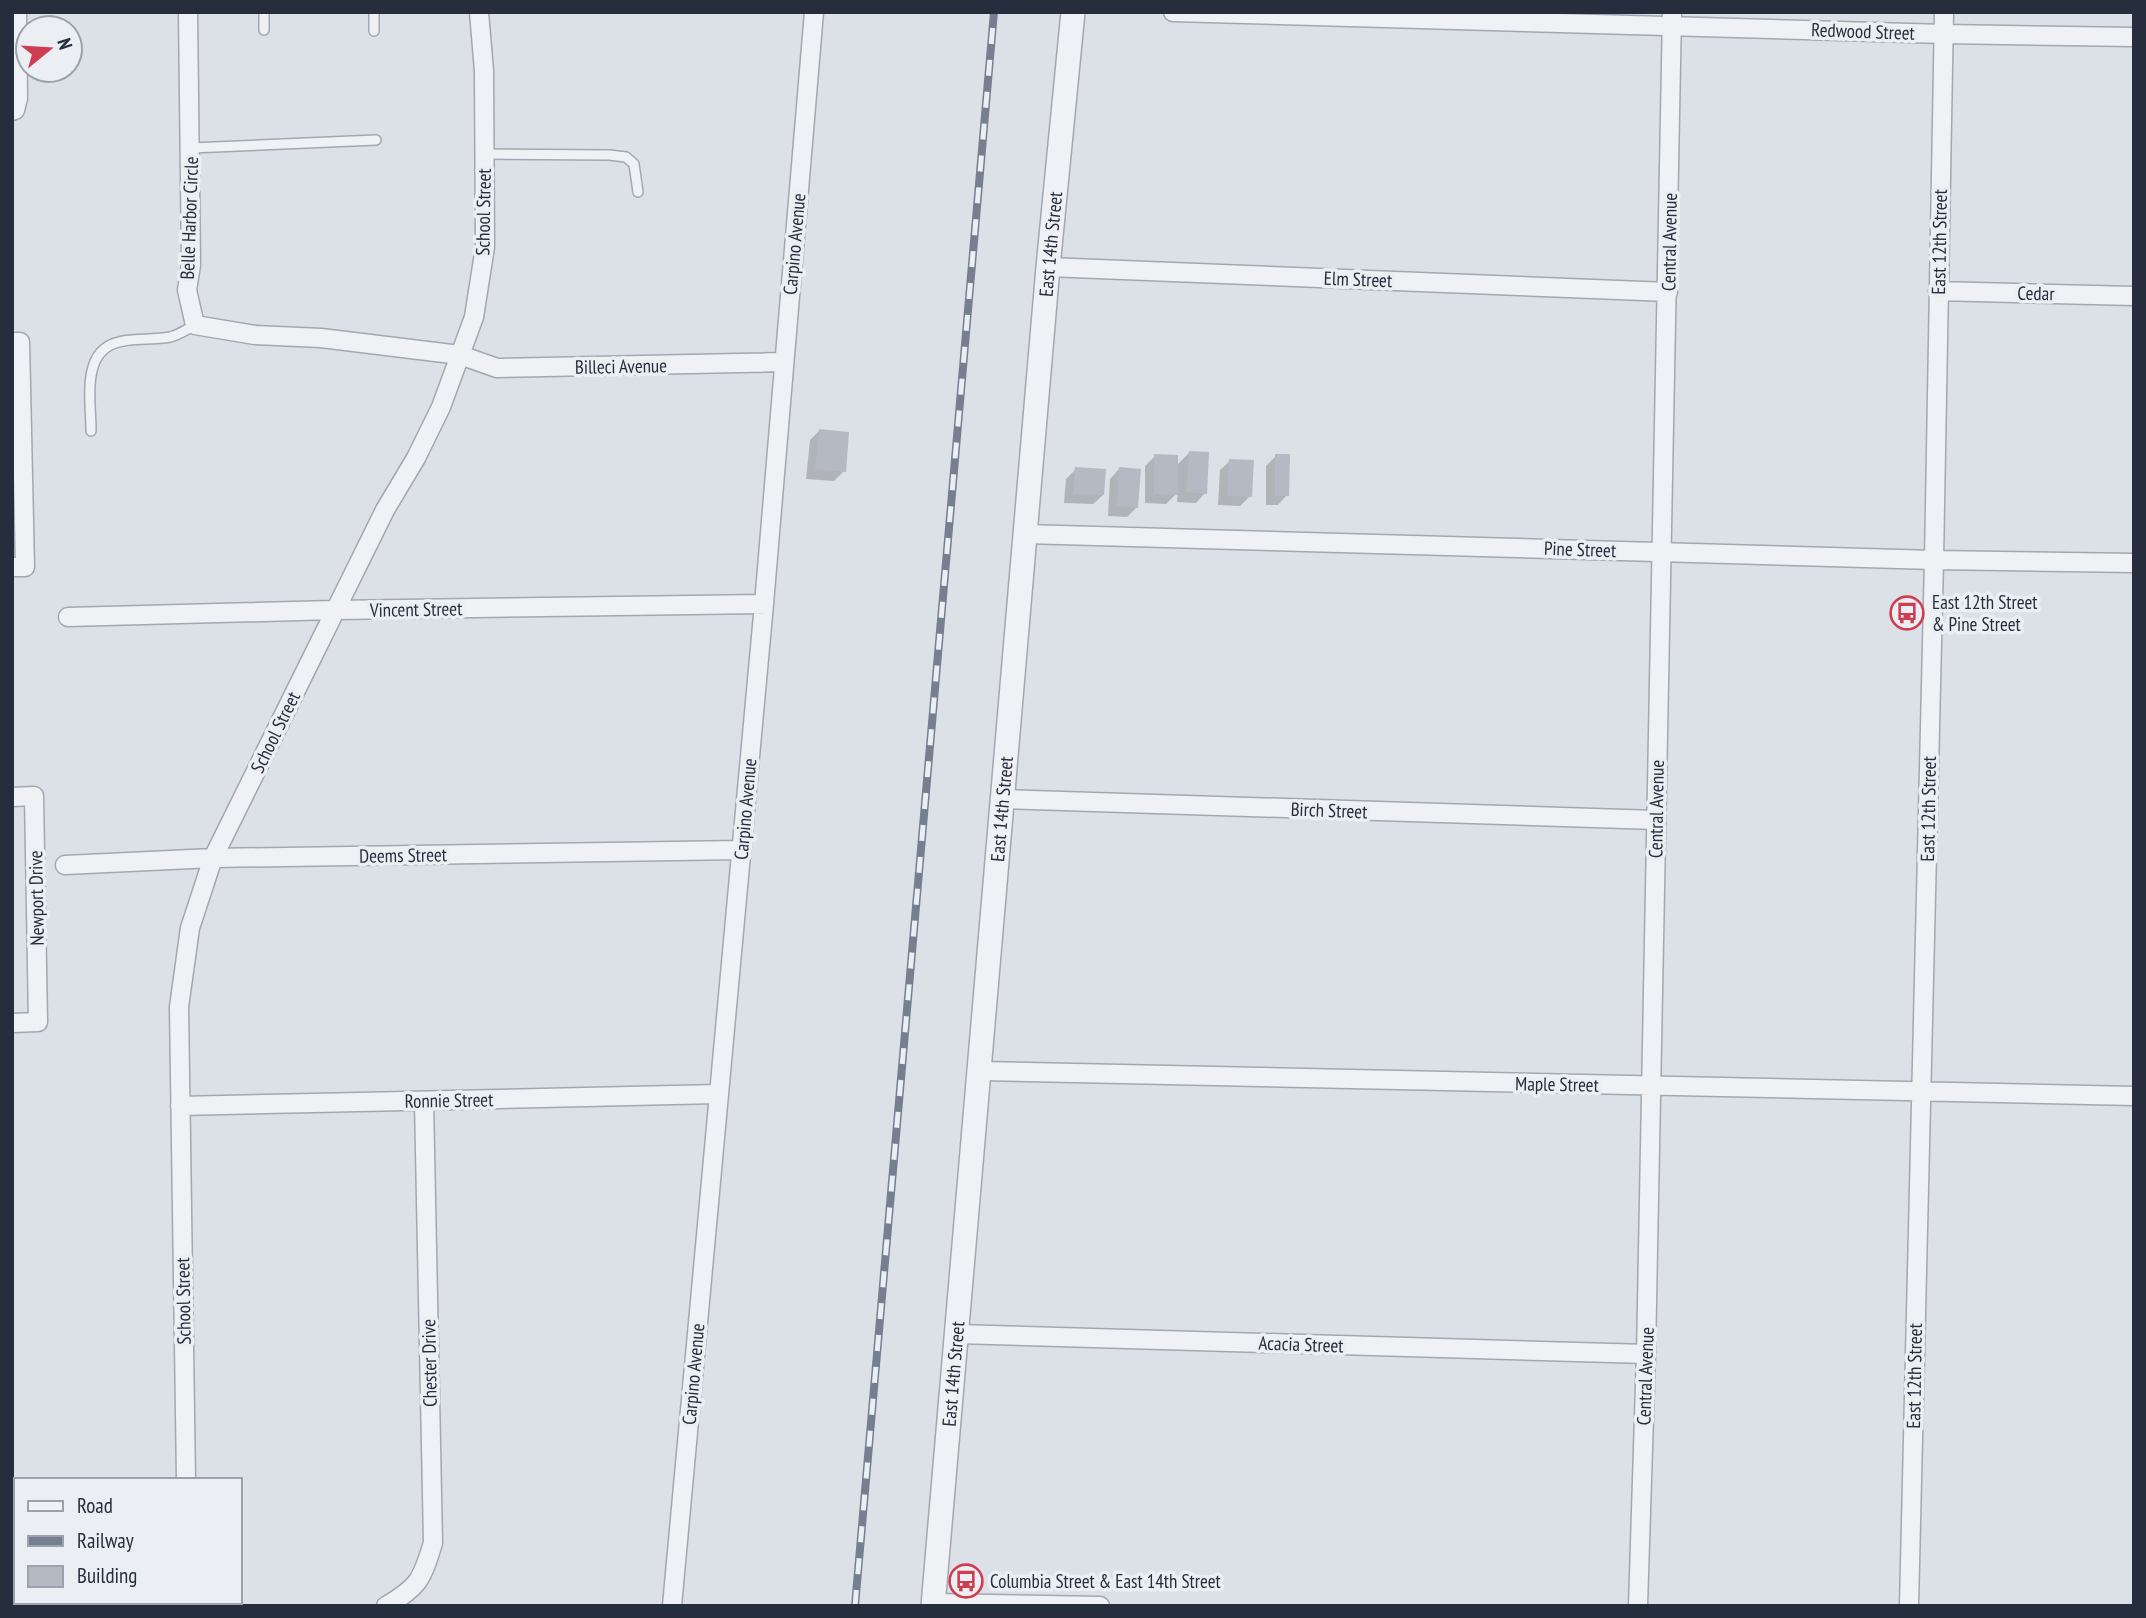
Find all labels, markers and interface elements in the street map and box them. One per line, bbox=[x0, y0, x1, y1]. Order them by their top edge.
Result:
north arrow bbox=[14, 14, 84, 84]
street label: Redwood Street bbox=[1811, 17, 1916, 45]
text: N bbox=[52, 35, 78, 52]
street label: Belle Harbor Circle bbox=[175, 156, 203, 280]
street label: School Street bbox=[470, 167, 496, 256]
street label: East 12th Street bbox=[1926, 188, 1952, 295]
street label: East 14th Street bbox=[1033, 190, 1067, 298]
street label: Carpino Avenue bbox=[778, 192, 810, 296]
street label: Central Avenue bbox=[1656, 192, 1682, 291]
street label: Elm Street bbox=[1323, 266, 1393, 292]
street label: Cedar bbox=[2017, 281, 2056, 305]
street label: Billeci Avenue bbox=[575, 353, 667, 379]
street label: Pine Street bbox=[1543, 536, 1617, 562]
place label: East 12th Street & Pine Street bbox=[1932, 590, 2038, 636]
bus stop icon: East 12th Street & Pine Street bbox=[1888, 594, 1926, 632]
street label: Vincent Street bbox=[369, 596, 463, 622]
street label: School Street bbox=[245, 687, 305, 777]
street label: East 14th Street bbox=[985, 755, 1018, 863]
street label: East 12th Street bbox=[1915, 755, 1941, 862]
street label: Carpino Avenue bbox=[729, 757, 761, 861]
street label: Central Avenue bbox=[1643, 759, 1669, 858]
street label: Birch Street bbox=[1290, 797, 1369, 823]
street label: Deems Street bbox=[359, 842, 448, 868]
street label: Newport Drive bbox=[23, 850, 49, 946]
street label: Maple Street bbox=[1515, 1071, 1600, 1097]
street label: Ronnie Street bbox=[404, 1087, 494, 1113]
street label: School Street bbox=[170, 1256, 196, 1345]
street label: Chester Drive bbox=[416, 1319, 442, 1407]
street label: East 14th Street bbox=[936, 1319, 969, 1428]
street label: Carpino Avenue bbox=[677, 1322, 709, 1426]
street label: East 12th Street bbox=[1901, 1322, 1927, 1429]
street label: Central Avenue bbox=[1631, 1326, 1659, 1426]
street label: Acacia Street bbox=[1258, 1331, 1345, 1358]
legend bbox=[14, 1478, 242, 1604]
text: Road bbox=[77, 1492, 113, 1519]
text: Railway bbox=[77, 1527, 134, 1554]
text: Building bbox=[77, 1562, 137, 1589]
bus stop icon: Columbia Street & East 14th Street bbox=[947, 1562, 985, 1600]
place label: Columbia Street & East 14th Street bbox=[990, 1569, 1222, 1593]

